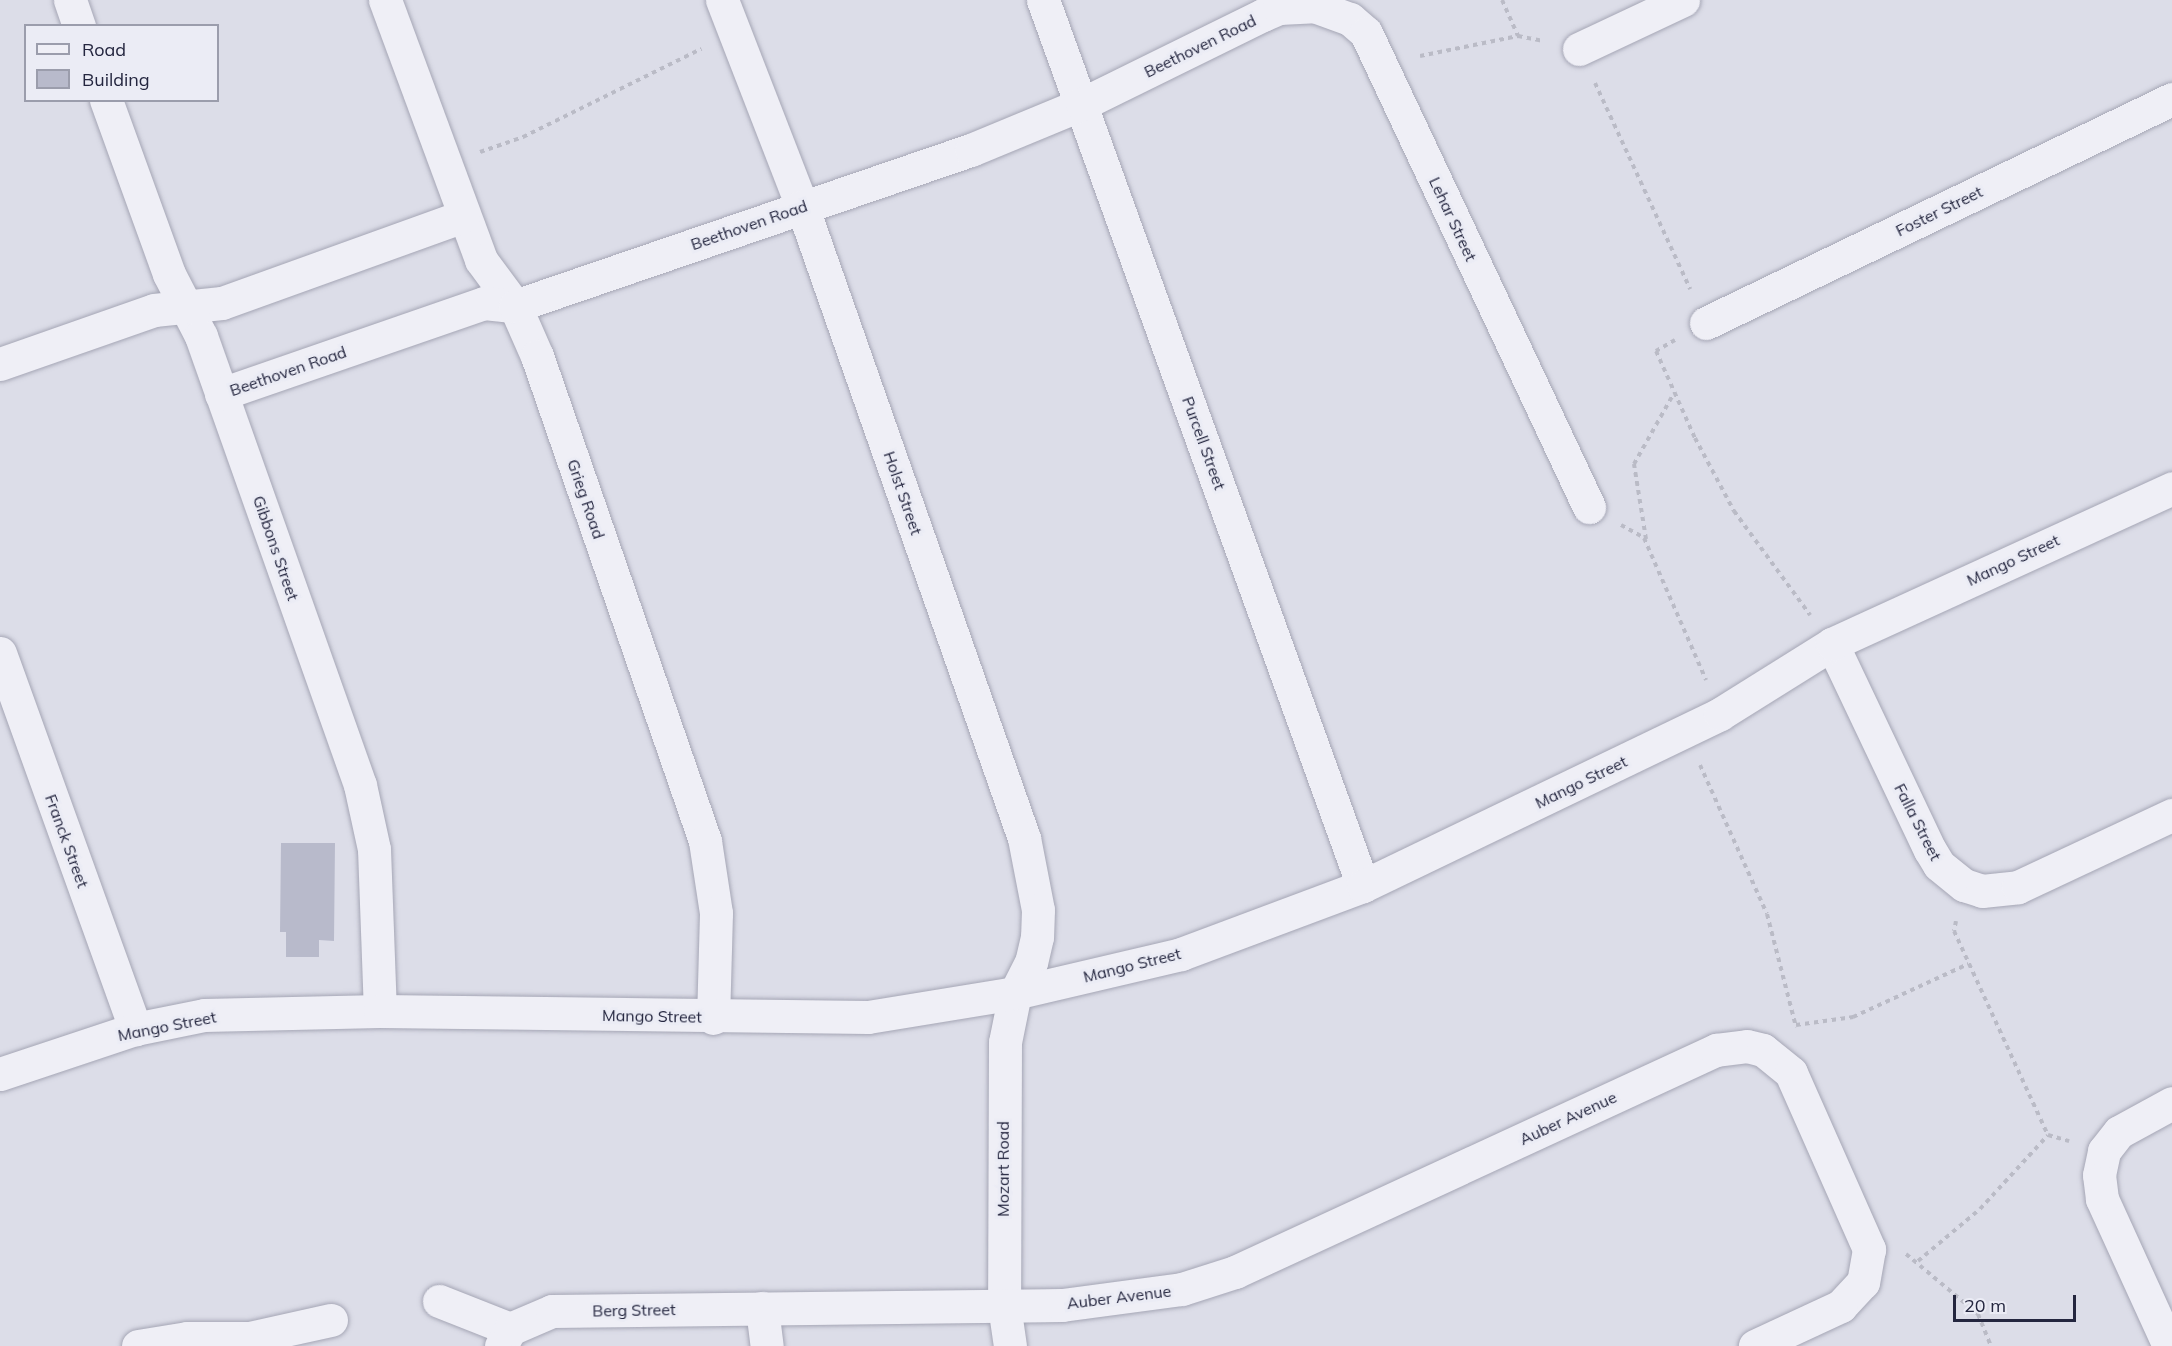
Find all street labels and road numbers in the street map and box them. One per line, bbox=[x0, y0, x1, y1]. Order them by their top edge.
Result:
street label: Beethoven Road bbox=[1141, 11, 1259, 81]
street label: Lehar Street bbox=[1425, 174, 1481, 264]
street label: Foster Street bbox=[1892, 182, 1986, 240]
street label: Beethoven Road bbox=[688, 196, 810, 254]
street label: Beethoven Road bbox=[227, 342, 349, 400]
street label: Purcell Street bbox=[1178, 394, 1230, 492]
street label: Holst Street bbox=[880, 449, 926, 537]
street label: Grieg Road bbox=[563, 457, 609, 541]
street label: Gibbons Street bbox=[249, 493, 303, 603]
street label: Mango Street bbox=[1964, 530, 2062, 590]
street label: Mango Street bbox=[1532, 751, 1630, 813]
street label: Falla Street bbox=[1890, 780, 1946, 864]
street label: Franck Street bbox=[41, 792, 93, 890]
street label: Mango Street bbox=[1081, 944, 1183, 986]
street label: Mango Street bbox=[602, 1006, 702, 1026]
street label: Mango Street bbox=[116, 1007, 218, 1045]
street label: Auber Avenue bbox=[1516, 1087, 1620, 1149]
street label: Mozart Road bbox=[993, 1121, 1013, 1217]
street label: Auber Avenue bbox=[1066, 1281, 1172, 1313]
street label: Berg Street bbox=[592, 1300, 676, 1320]

